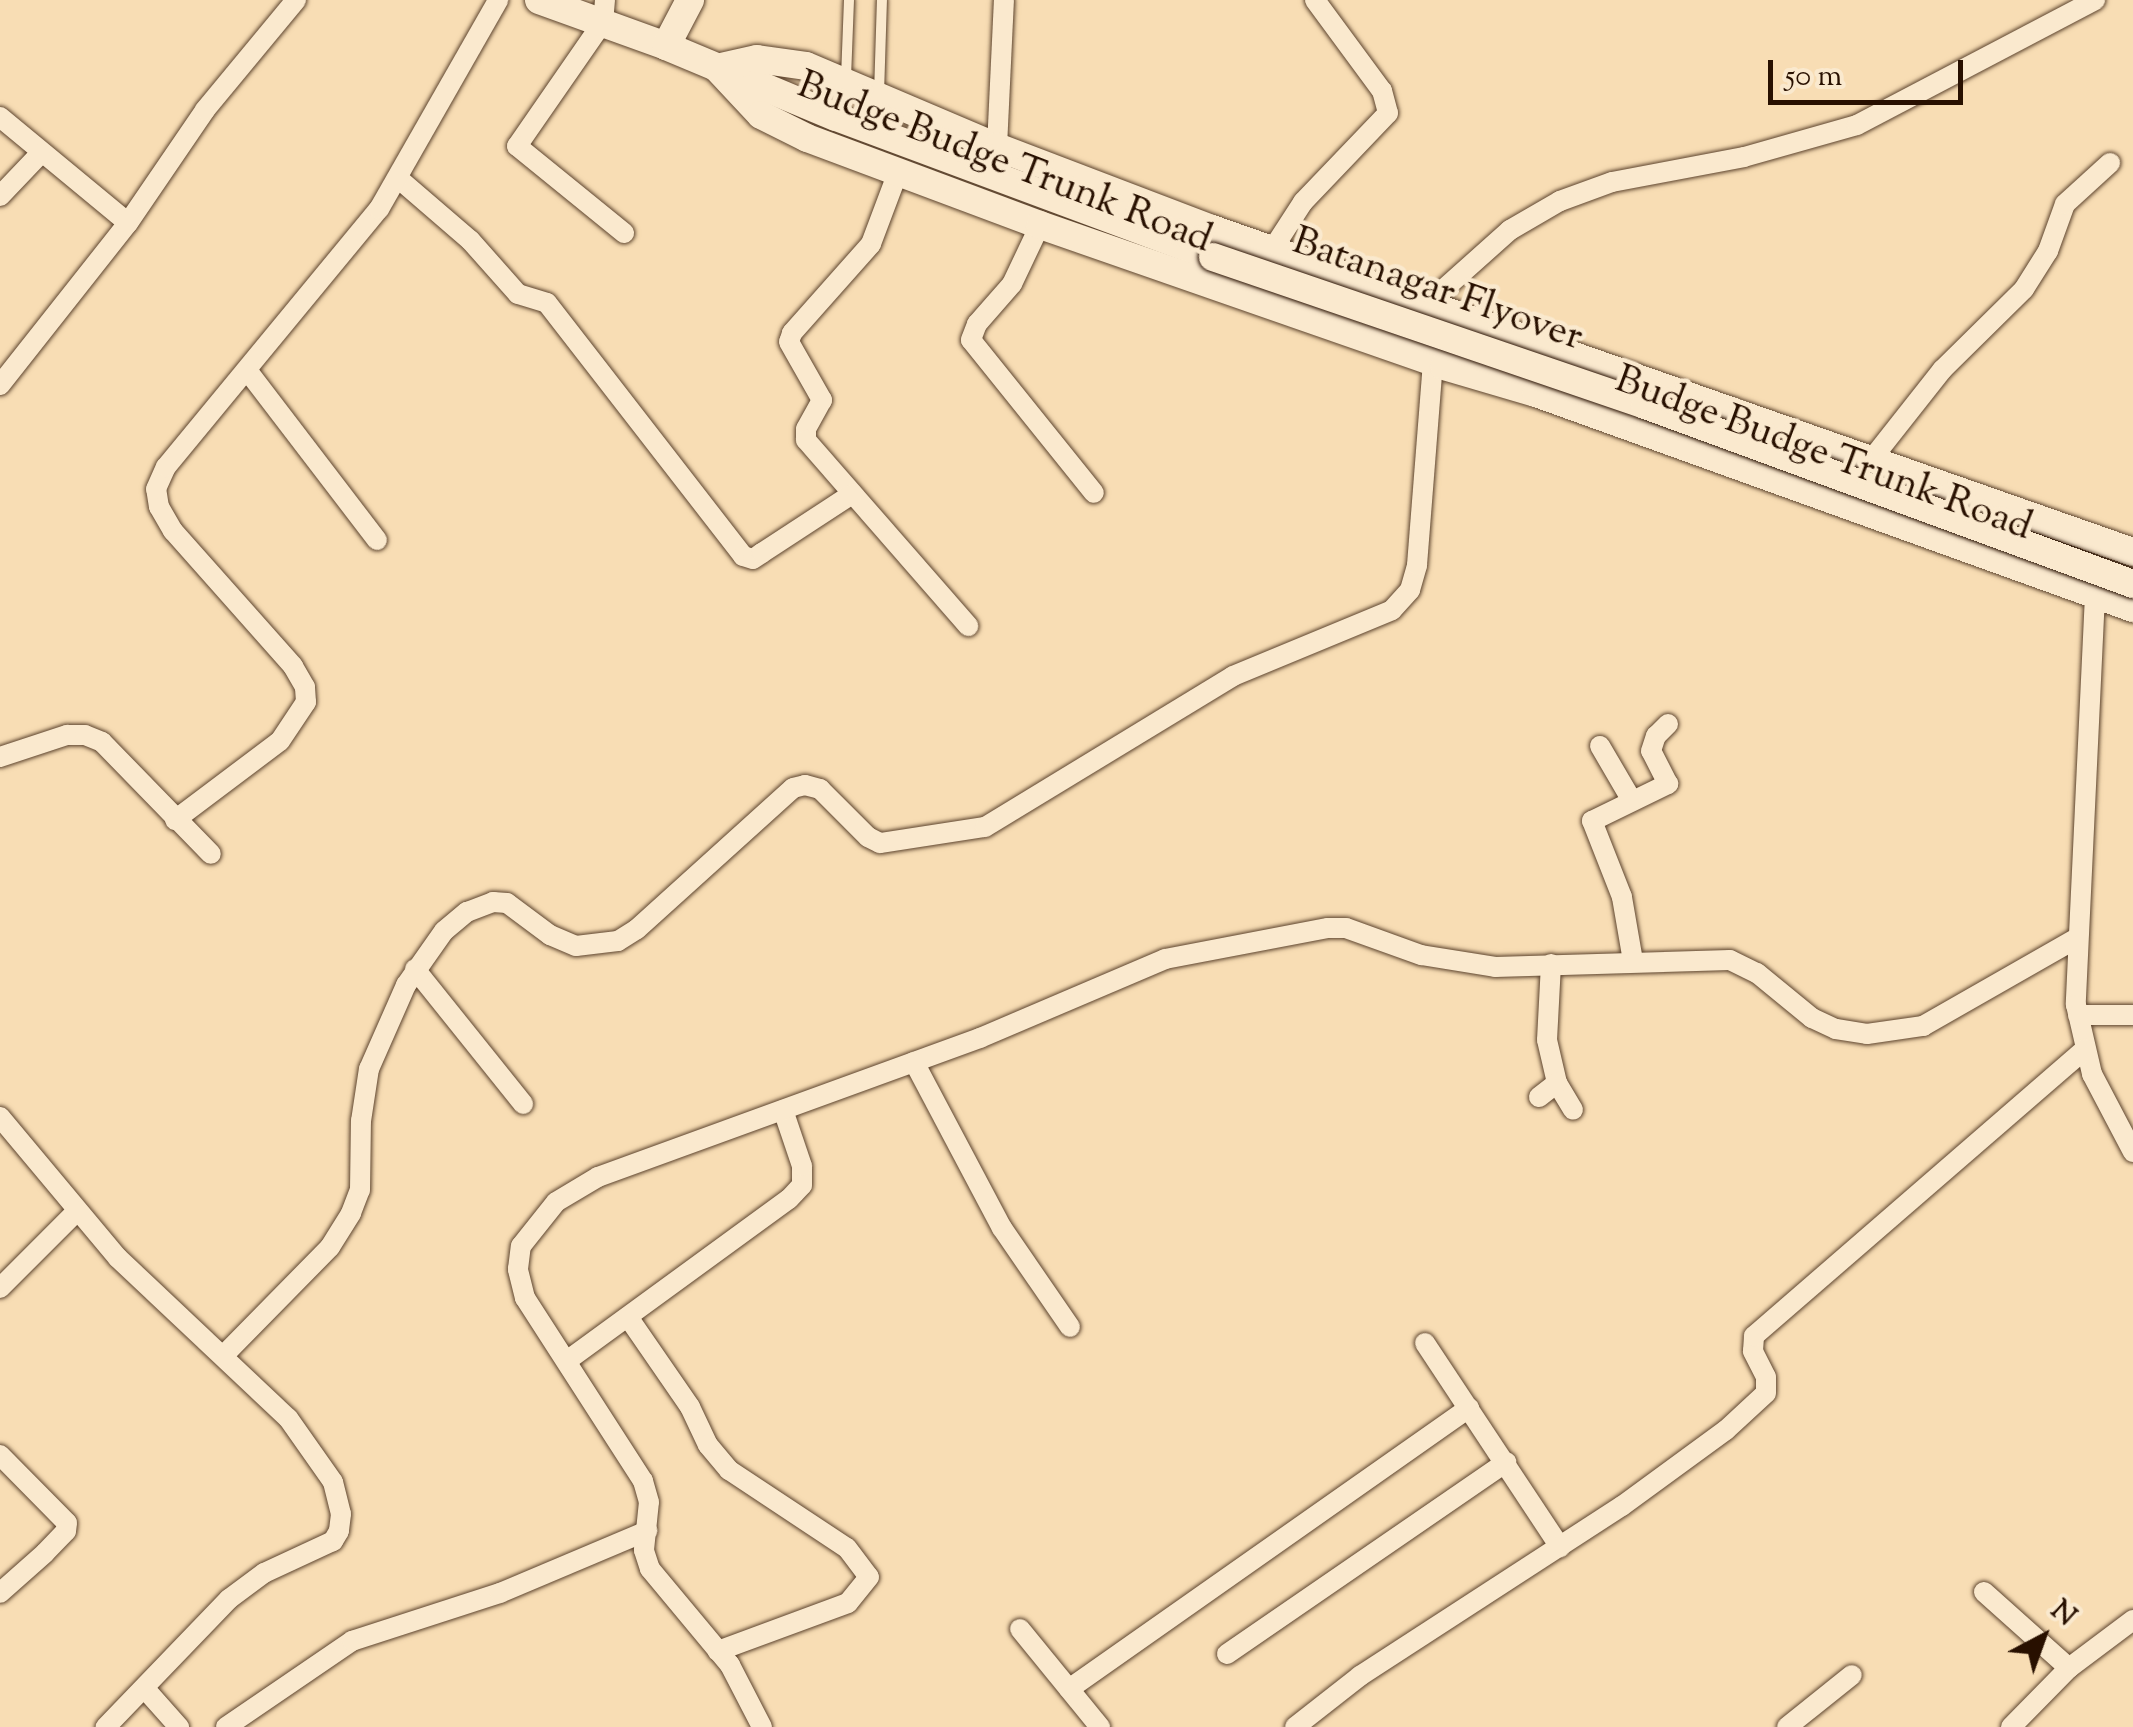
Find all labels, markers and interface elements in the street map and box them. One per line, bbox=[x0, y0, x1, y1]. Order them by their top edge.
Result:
scale bar bbox=[1773, 40, 1968, 102]
text: 50 m bbox=[1785, 56, 1842, 99]
street label: Budge Budge Trunk Road bbox=[790, 63, 1218, 265]
street label: Batanagar Flyover bbox=[1285, 219, 1589, 363]
street label: Budge Budge Trunk Road bbox=[1608, 357, 2038, 553]
north arrow bbox=[1993, 1587, 2093, 1687]
text: N bbox=[2041, 1592, 2084, 1637]

